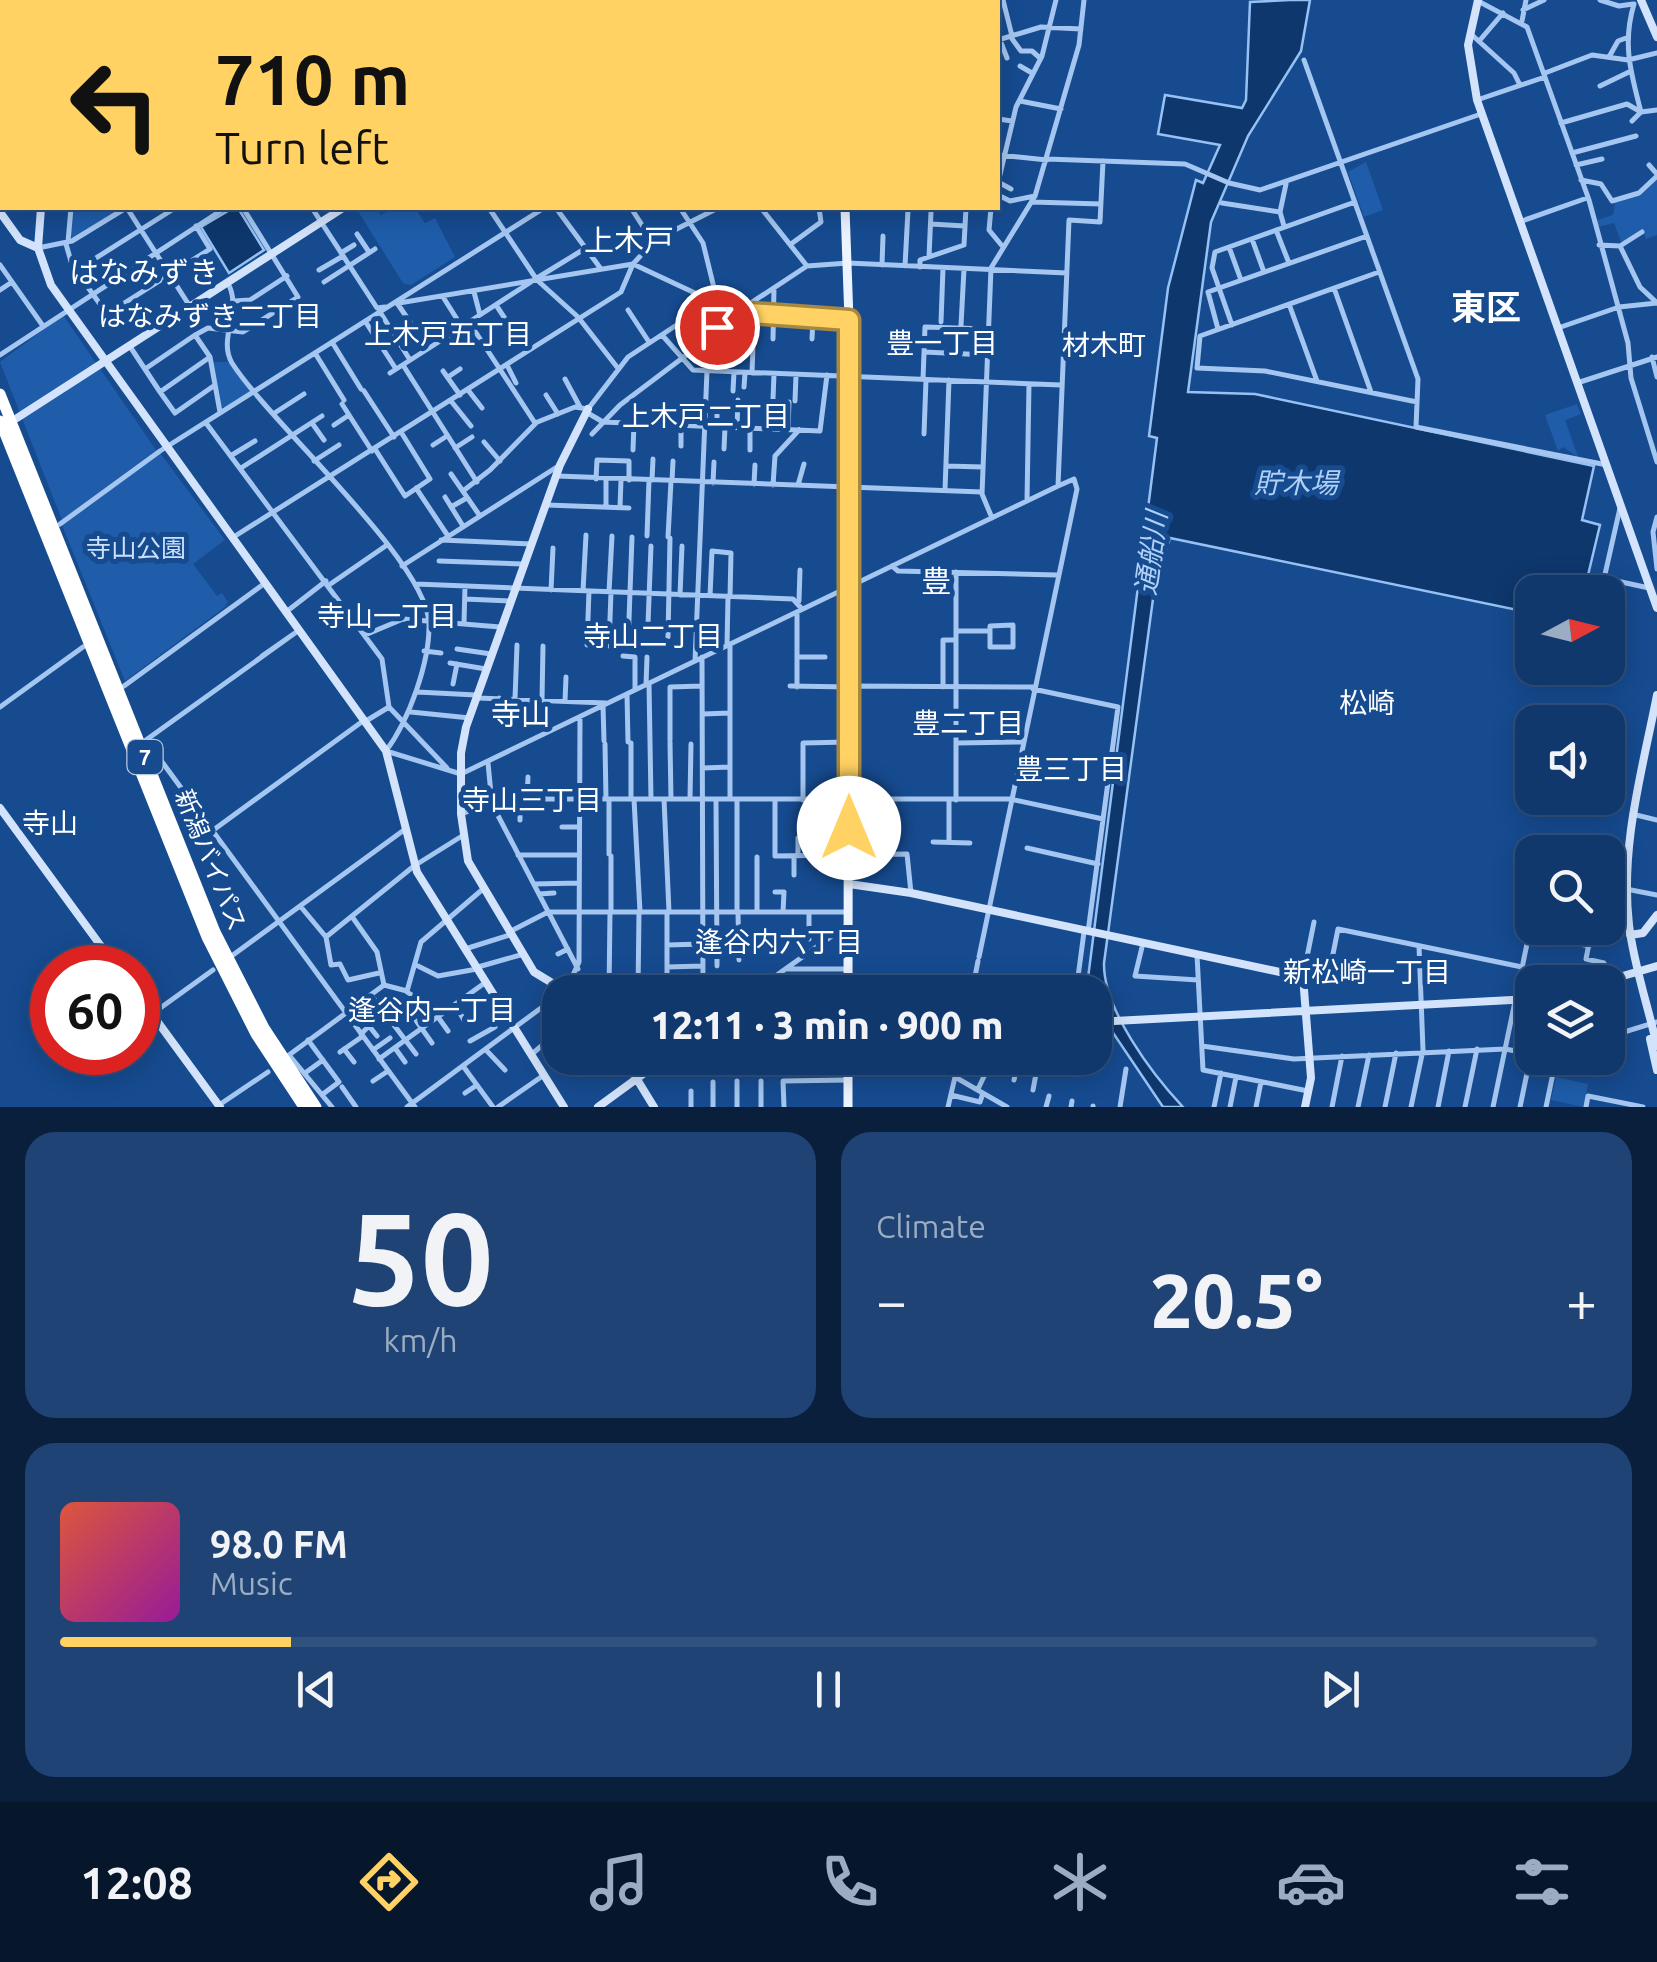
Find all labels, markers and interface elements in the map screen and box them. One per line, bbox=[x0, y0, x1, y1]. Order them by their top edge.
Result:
icon: left bbox=[50, 40, 180, 170]
text: 710 m bbox=[215, 40, 410, 118]
text: Turn left bbox=[215, 122, 389, 173]
district label: 上木戸 bbox=[584, 223, 674, 257]
district label: はなみずき bbox=[69, 255, 219, 289]
pin bbox=[675, 285, 760, 370]
district label: 東区 bbox=[1451, 287, 1521, 327]
district label: はなみずき二丁目 bbox=[98, 300, 322, 331]
icon: arrive bbox=[690, 300, 745, 355]
district label: 上木戸五丁目 bbox=[364, 318, 532, 349]
district label: 豊一丁目 bbox=[886, 327, 998, 358]
district label: 材木町 bbox=[1062, 329, 1146, 360]
district label: 上木戸二丁目 bbox=[622, 400, 790, 431]
water label: 貯木場 bbox=[1254, 467, 1341, 498]
water label: 通船川 bbox=[1129, 506, 1172, 597]
park label: 寺山公園 bbox=[86, 534, 186, 562]
district label: 豊 bbox=[921, 564, 951, 598]
north arrow bbox=[1515, 575, 1625, 685]
map controls bbox=[1515, 575, 1625, 1075]
district label: 寺山一丁目 bbox=[317, 600, 457, 631]
district label: 寺山二丁目 bbox=[583, 620, 723, 651]
district label: 松崎 bbox=[1339, 687, 1395, 718]
district label: 寺山 bbox=[491, 697, 551, 731]
button: sound bbox=[1515, 705, 1625, 815]
district label: 豊二丁目 bbox=[912, 707, 1024, 738]
road number: 7 bbox=[128, 740, 162, 774]
district label: 豊三丁目 bbox=[1015, 753, 1127, 784]
position arrow bbox=[797, 776, 901, 880]
district label: 寺山三丁目 bbox=[462, 784, 602, 815]
street label: 新潟バイパス bbox=[170, 785, 252, 935]
district label: 寺山 bbox=[22, 807, 78, 838]
button: search bbox=[1515, 835, 1625, 945]
district label: 逢谷内六丁目 bbox=[695, 926, 863, 957]
speed limit sign: 60 bbox=[30, 945, 160, 1075]
district label: 新松崎一丁目 bbox=[1283, 956, 1451, 987]
button: layers bbox=[1515, 965, 1625, 1075]
district label: 逢谷内一丁目 bbox=[348, 994, 516, 1025]
text: 12:11 · 3 min · 900 m bbox=[650, 1004, 1004, 1046]
text: 50 bbox=[347, 1184, 494, 1330]
text: Climate bbox=[876, 1208, 986, 1244]
text: 20.5° bbox=[1150, 1258, 1323, 1342]
text: − bbox=[876, 1270, 907, 1331]
text: + bbox=[1566, 1270, 1597, 1331]
text: km/h bbox=[384, 1322, 457, 1358]
text: 98.0 FM bbox=[210, 1523, 348, 1565]
text: Music bbox=[210, 1565, 293, 1601]
icon: previous bbox=[289, 1662, 344, 1717]
icon: pause bbox=[801, 1662, 856, 1717]
icon: next bbox=[1313, 1662, 1368, 1717]
icon: directions bbox=[354, 1847, 424, 1917]
icon: music bbox=[584, 1847, 654, 1917]
icon: phone bbox=[815, 1847, 885, 1917]
icon: climate bbox=[1045, 1847, 1115, 1917]
icon: car bbox=[1276, 1847, 1346, 1917]
icon: filters bbox=[1507, 1847, 1577, 1917]
text: 12:08 bbox=[80, 1857, 193, 1908]

